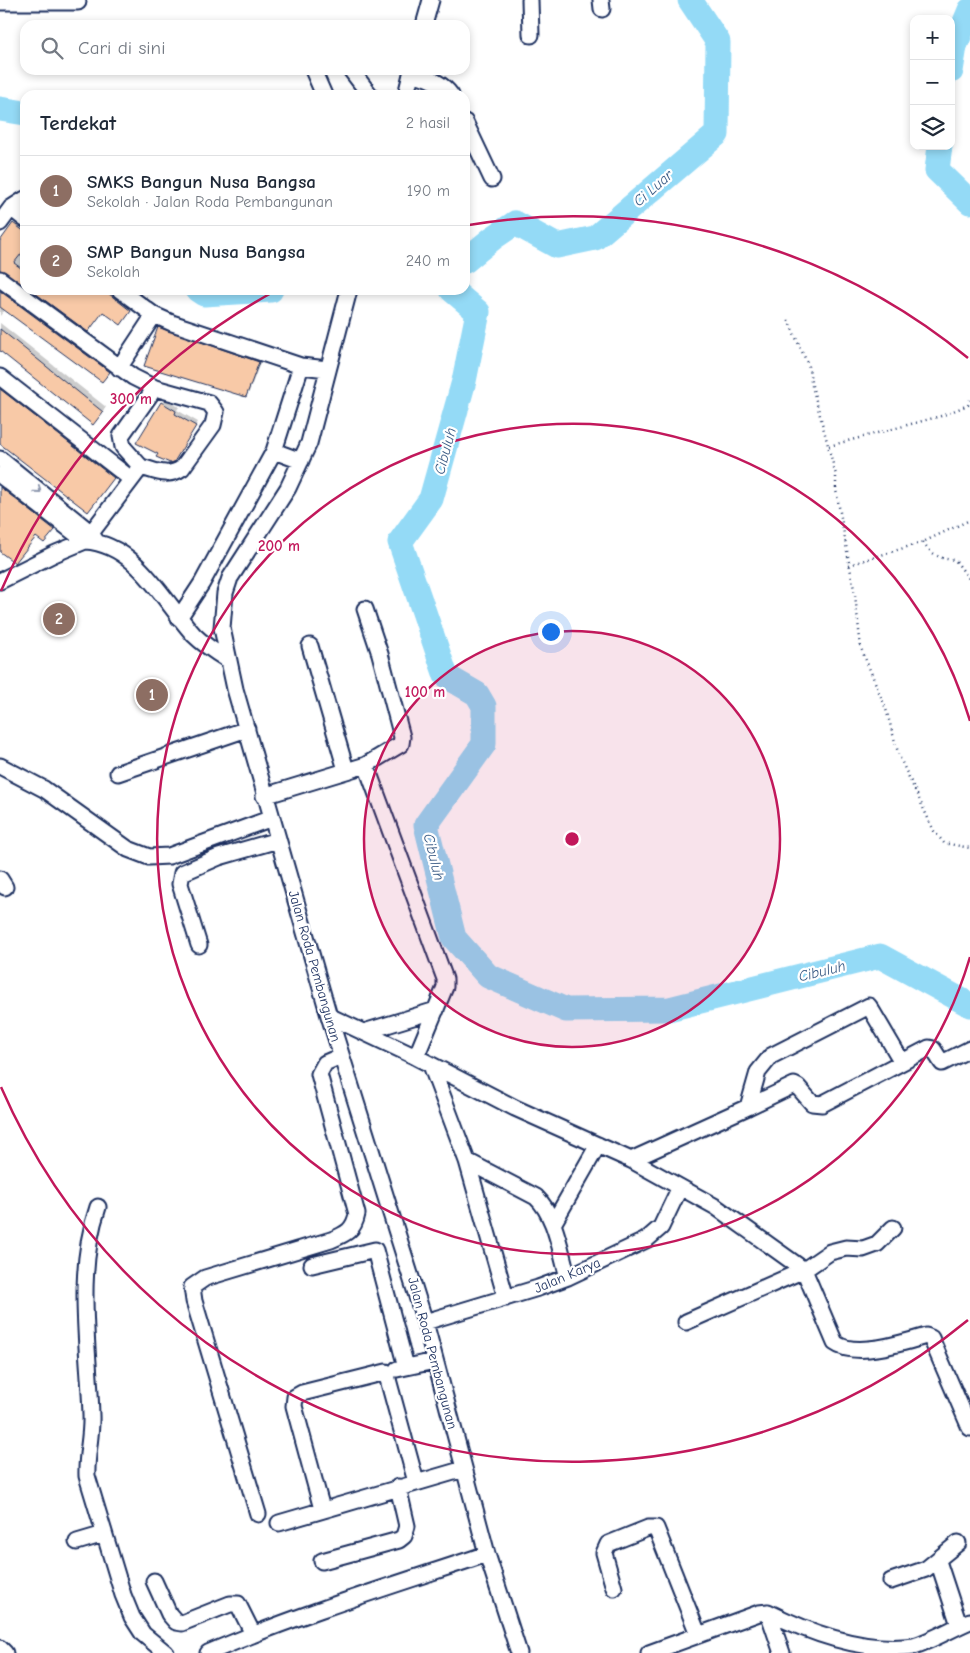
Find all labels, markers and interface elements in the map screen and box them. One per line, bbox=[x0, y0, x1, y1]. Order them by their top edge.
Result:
map controls bbox=[910, 15, 955, 150]
button: + bbox=[910, 15, 955, 60]
search box bbox=[20, 20, 470, 75]
icon: search bbox=[38, 34, 66, 62]
text: Cari di sini bbox=[78, 37, 165, 59]
button: − bbox=[910, 60, 955, 105]
button: layers bbox=[910, 105, 955, 150]
text: Terdekat bbox=[40, 111, 116, 135]
text: 2 hasil bbox=[406, 114, 450, 132]
water label: Ci Luar bbox=[630, 165, 677, 210]
text: SMKS Bangun Nusa Bangsa bbox=[87, 171, 316, 193]
text: 1 bbox=[53, 182, 59, 200]
text: 190 m bbox=[407, 182, 450, 200]
text: Sekolah · Jalan Roda Pembangunan bbox=[87, 193, 333, 211]
text: SMP Bangun Nusa Bangsa bbox=[87, 241, 305, 263]
text: 2 bbox=[52, 252, 60, 270]
text: 240 m bbox=[406, 252, 450, 270]
text: Sekolah bbox=[87, 263, 140, 281]
text: 300 m bbox=[110, 390, 152, 408]
water label: Cibuluh bbox=[430, 426, 460, 476]
one-way arrow bbox=[32, 484, 41, 492]
text: 200 m bbox=[258, 537, 300, 555]
pin: 2 bbox=[43, 600, 75, 638]
your location bbox=[538, 619, 564, 645]
pin: 1 bbox=[136, 676, 168, 714]
text: 100 m bbox=[405, 683, 445, 701]
centre of rings bbox=[563, 830, 581, 848]
water label: Cibuluh bbox=[419, 832, 449, 882]
street label: Jalan Roda Pembangunan bbox=[285, 888, 344, 1044]
water label: Cibuluh bbox=[797, 956, 847, 986]
street label: Jalan Karya bbox=[532, 1254, 603, 1297]
street label: Jalan Roda Pembangunan bbox=[404, 1275, 461, 1431]

